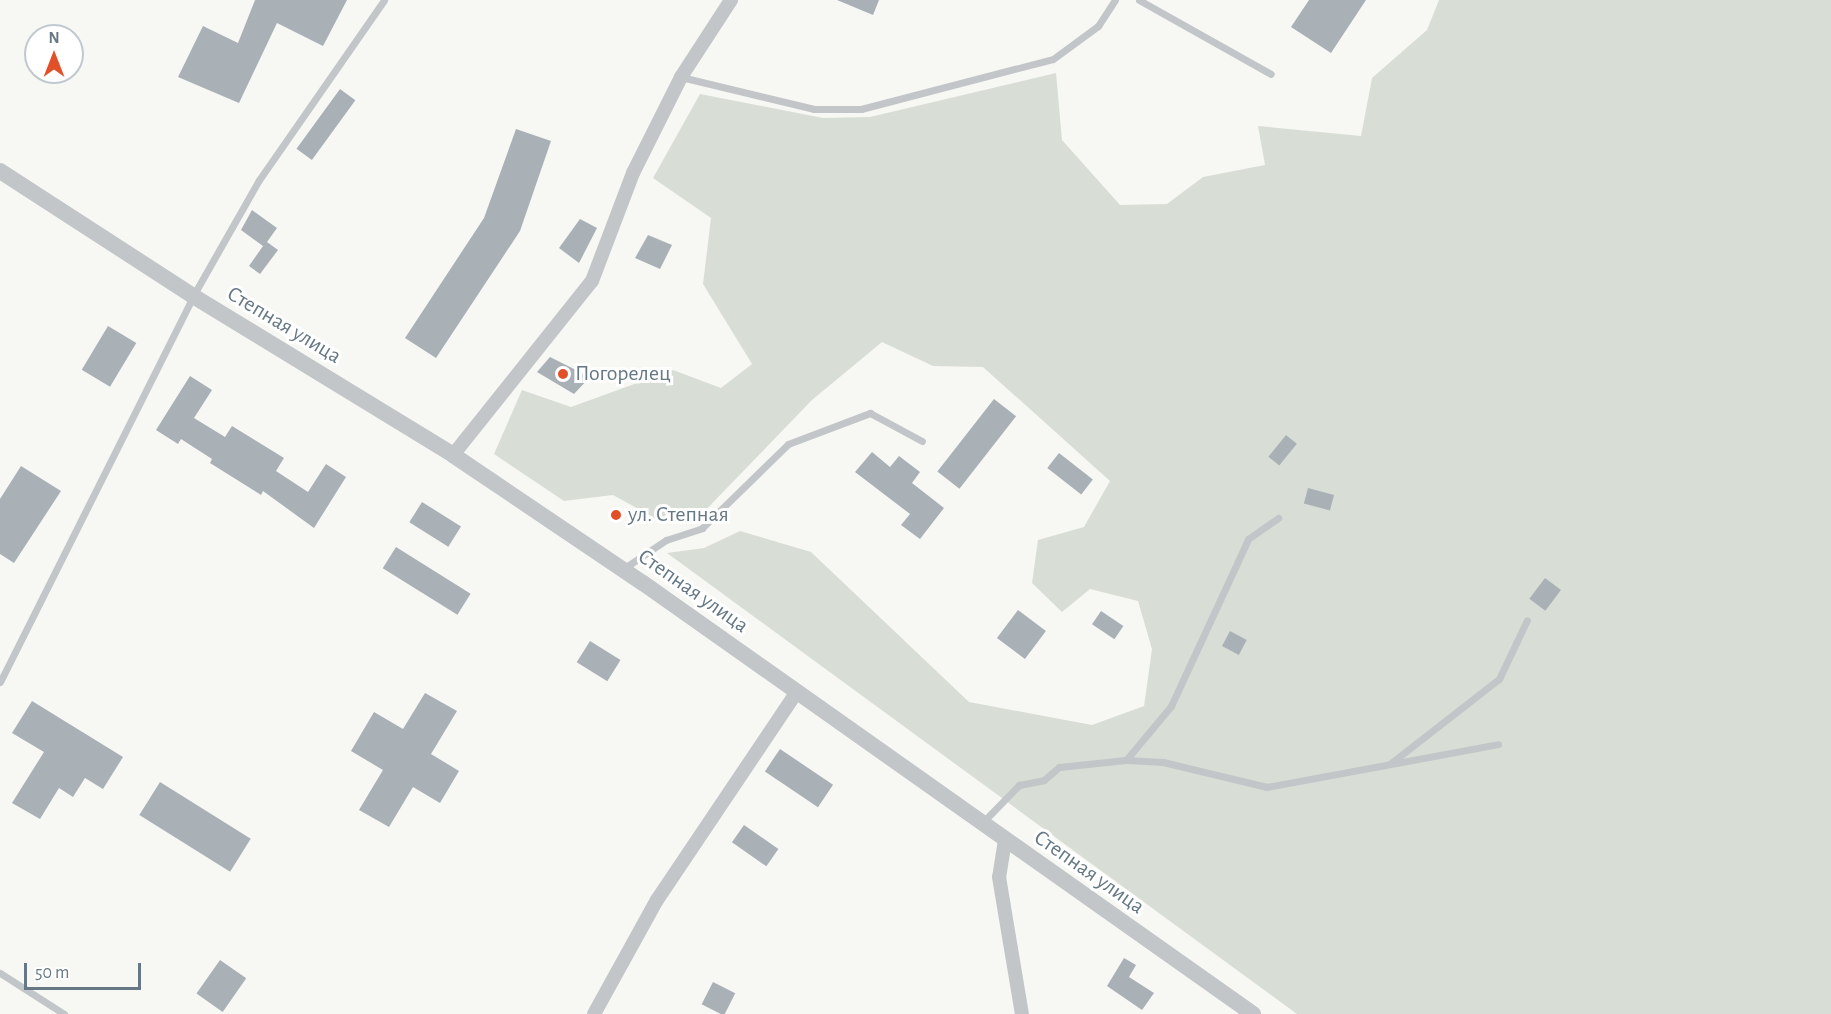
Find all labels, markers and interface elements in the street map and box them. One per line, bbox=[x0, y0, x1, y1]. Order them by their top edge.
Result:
north arrow bbox=[24, 24, 84, 84]
text: N bbox=[48, 30, 60, 46]
street label: Степная улица bbox=[222, 281, 346, 369]
place label: Погорелец bbox=[575, 361, 671, 387]
marker: Погорелец bbox=[556, 367, 570, 381]
place label: ул. Степная bbox=[628, 502, 729, 528]
marker: ул. Степная bbox=[609, 508, 623, 522]
street label: Степная улица bbox=[633, 543, 753, 639]
street label: Степная улица bbox=[1029, 824, 1149, 920]
scale bar bbox=[27, 951, 144, 989]
text: 50 m bbox=[35, 964, 69, 982]

